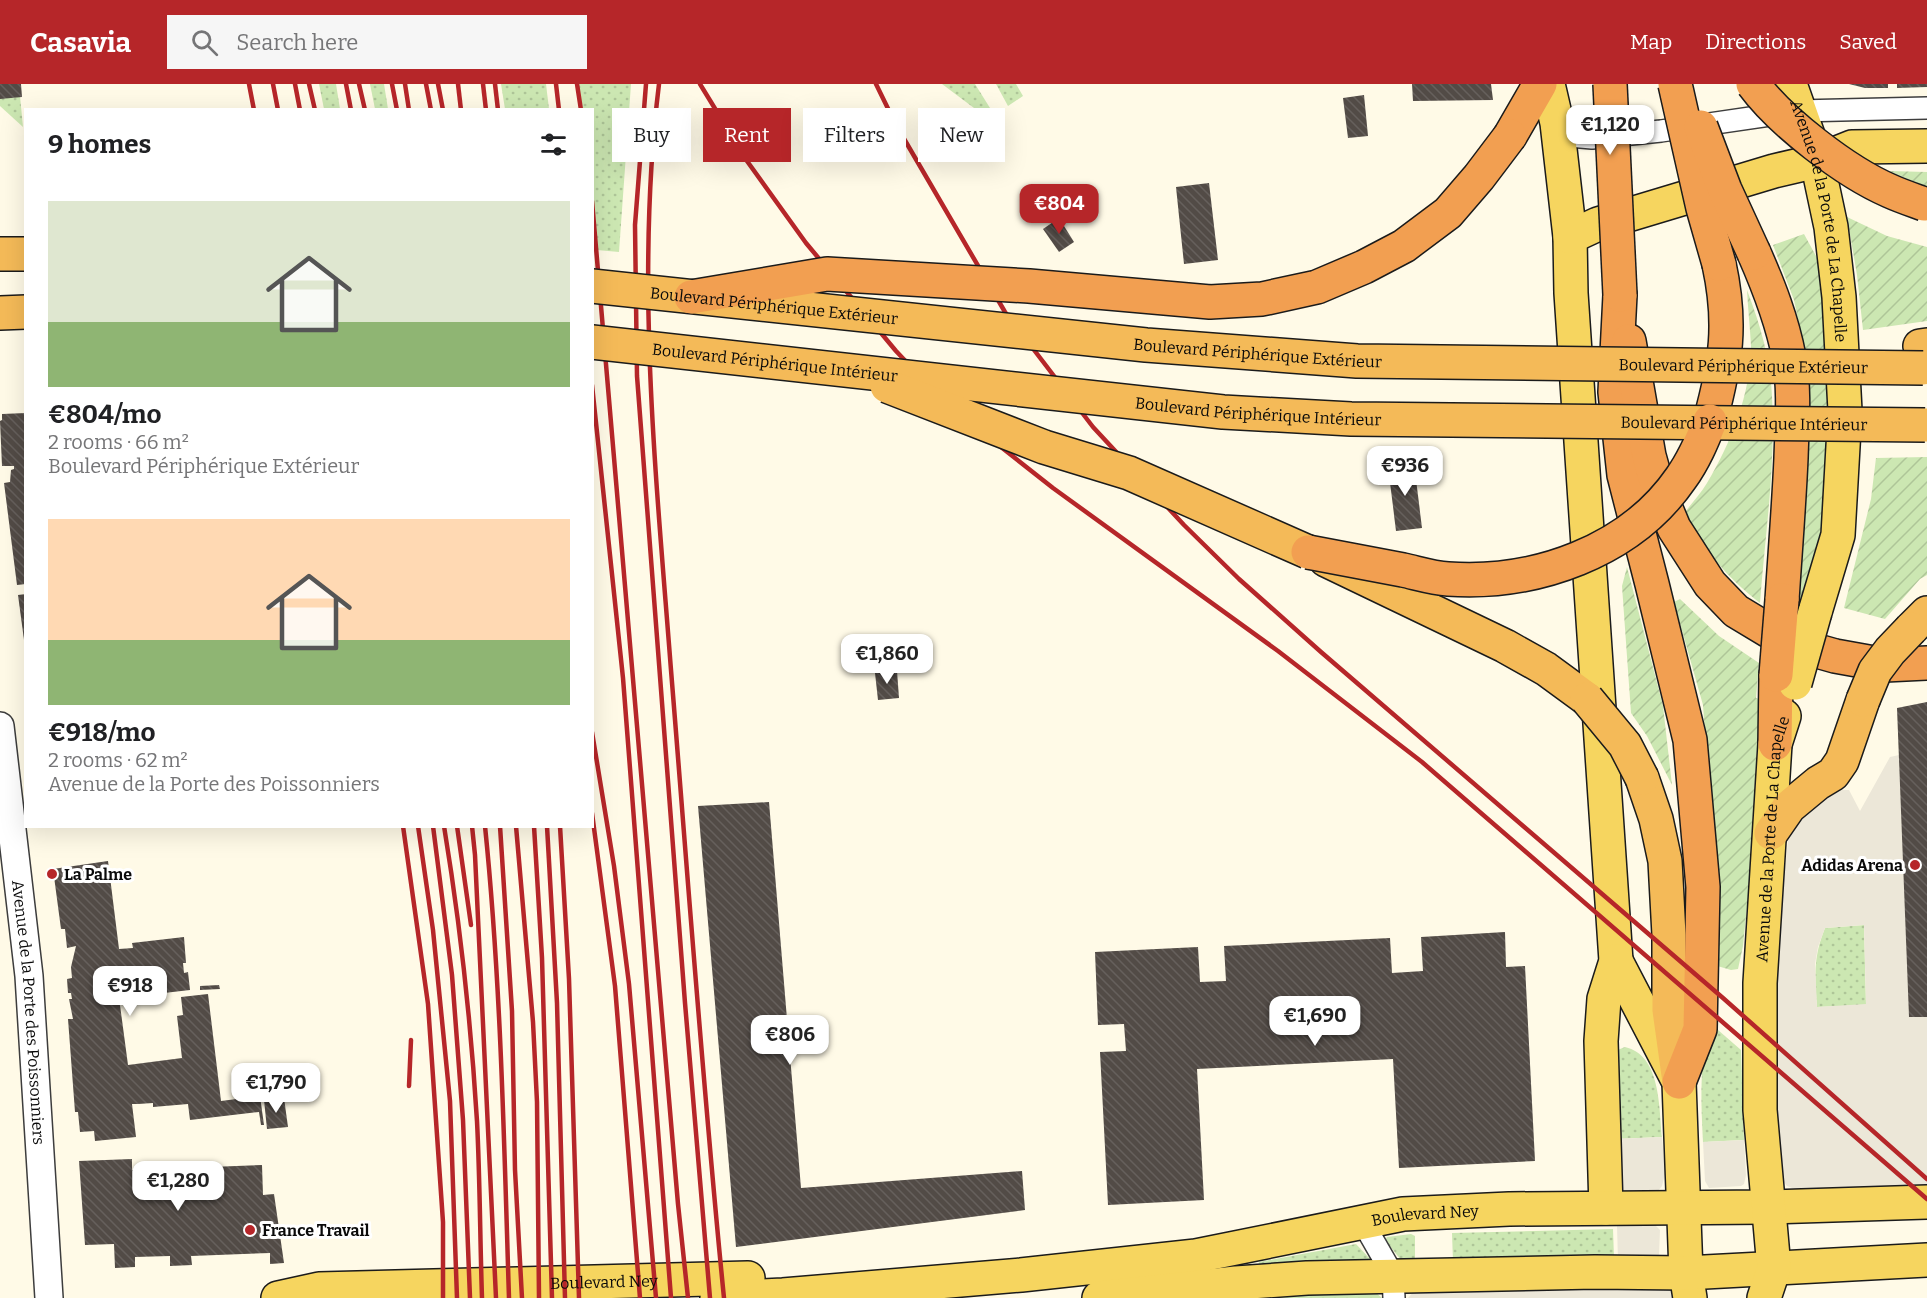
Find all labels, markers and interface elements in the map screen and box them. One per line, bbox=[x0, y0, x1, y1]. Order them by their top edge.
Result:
search box bbox=[167, 15, 587, 69]
text: Casavia bbox=[30, 26, 131, 59]
icon: search bbox=[188, 26, 221, 59]
text: Search here bbox=[236, 29, 358, 56]
text: Map bbox=[1630, 29, 1672, 55]
text: Directions bbox=[1705, 29, 1806, 55]
text: Saved bbox=[1839, 29, 1897, 55]
street label: Avenue de la Porte de La Chapelle bbox=[1786, 97, 1850, 343]
pin: €1,120 bbox=[1561, 105, 1659, 156]
chip: Buy bbox=[612, 108, 691, 162]
chip: Rent bbox=[703, 108, 791, 162]
chip: Filters bbox=[803, 108, 906, 162]
chip: New bbox=[918, 108, 1005, 162]
text: €1,120 bbox=[1580, 112, 1640, 136]
icon: filters bbox=[537, 128, 570, 161]
text: 9 homes bbox=[48, 129, 151, 160]
pin: €804 bbox=[1023, 184, 1095, 235]
text: €804 bbox=[1034, 191, 1084, 215]
icon: home bbox=[255, 240, 363, 348]
street label: Boulevard Périphérique Extérieur bbox=[649, 283, 899, 329]
street label: Boulevard Périphérique Extérieur bbox=[1132, 335, 1382, 371]
street label: Boulevard Périphérique Intérieur bbox=[651, 340, 899, 386]
street label: Boulevard Périphérique Extérieur bbox=[1618, 355, 1868, 377]
street label: Boulevard Périphérique Intérieur bbox=[1134, 393, 1382, 429]
text: €804/mo bbox=[48, 399, 162, 430]
street label: Boulevard Périphérique Intérieur bbox=[1620, 413, 1867, 434]
text: 2 rooms · 66 m² bbox=[48, 430, 189, 454]
pin: €936 bbox=[1369, 446, 1441, 497]
text: €936 bbox=[1381, 453, 1429, 477]
text: Boulevard Périphérique Extérieur bbox=[48, 454, 359, 478]
icon: home bbox=[255, 558, 363, 666]
pin: €1,860 bbox=[838, 634, 936, 685]
text: €1,860 bbox=[855, 641, 919, 665]
street label: Avenue de la Porte de La Chapelle bbox=[1752, 714, 1793, 963]
text: €918/mo bbox=[48, 717, 156, 748]
text: 2 rooms · 62 m² bbox=[48, 748, 188, 772]
text: Avenue de la Porte des Poissonniers bbox=[48, 772, 380, 796]
place label: Adidas Arena bbox=[1801, 856, 1903, 875]
marker: Adidas Arena bbox=[1908, 858, 1922, 872]
place label: La Palme bbox=[64, 865, 132, 884]
marker: La Palme bbox=[45, 867, 59, 881]
street label: Avenue de la Porte des Poissonniers bbox=[8, 879, 48, 1145]
pin: €918 bbox=[94, 966, 166, 1017]
text: €918 bbox=[107, 973, 153, 997]
pin: €1,690 bbox=[1266, 996, 1364, 1047]
text: €1,690 bbox=[1283, 1003, 1347, 1027]
pin: €806 bbox=[754, 1015, 826, 1066]
text: €806 bbox=[765, 1022, 815, 1046]
pin: €1,790 bbox=[227, 1063, 325, 1114]
text: €1,790 bbox=[245, 1070, 307, 1094]
pin: €1,280 bbox=[129, 1161, 227, 1212]
text: €1,280 bbox=[146, 1168, 210, 1192]
street label: Boulevard Ney bbox=[1370, 1201, 1480, 1230]
place label: France Travail bbox=[262, 1221, 370, 1240]
marker: France Travail bbox=[243, 1223, 257, 1237]
street label: Boulevard Ney bbox=[550, 1271, 659, 1293]

